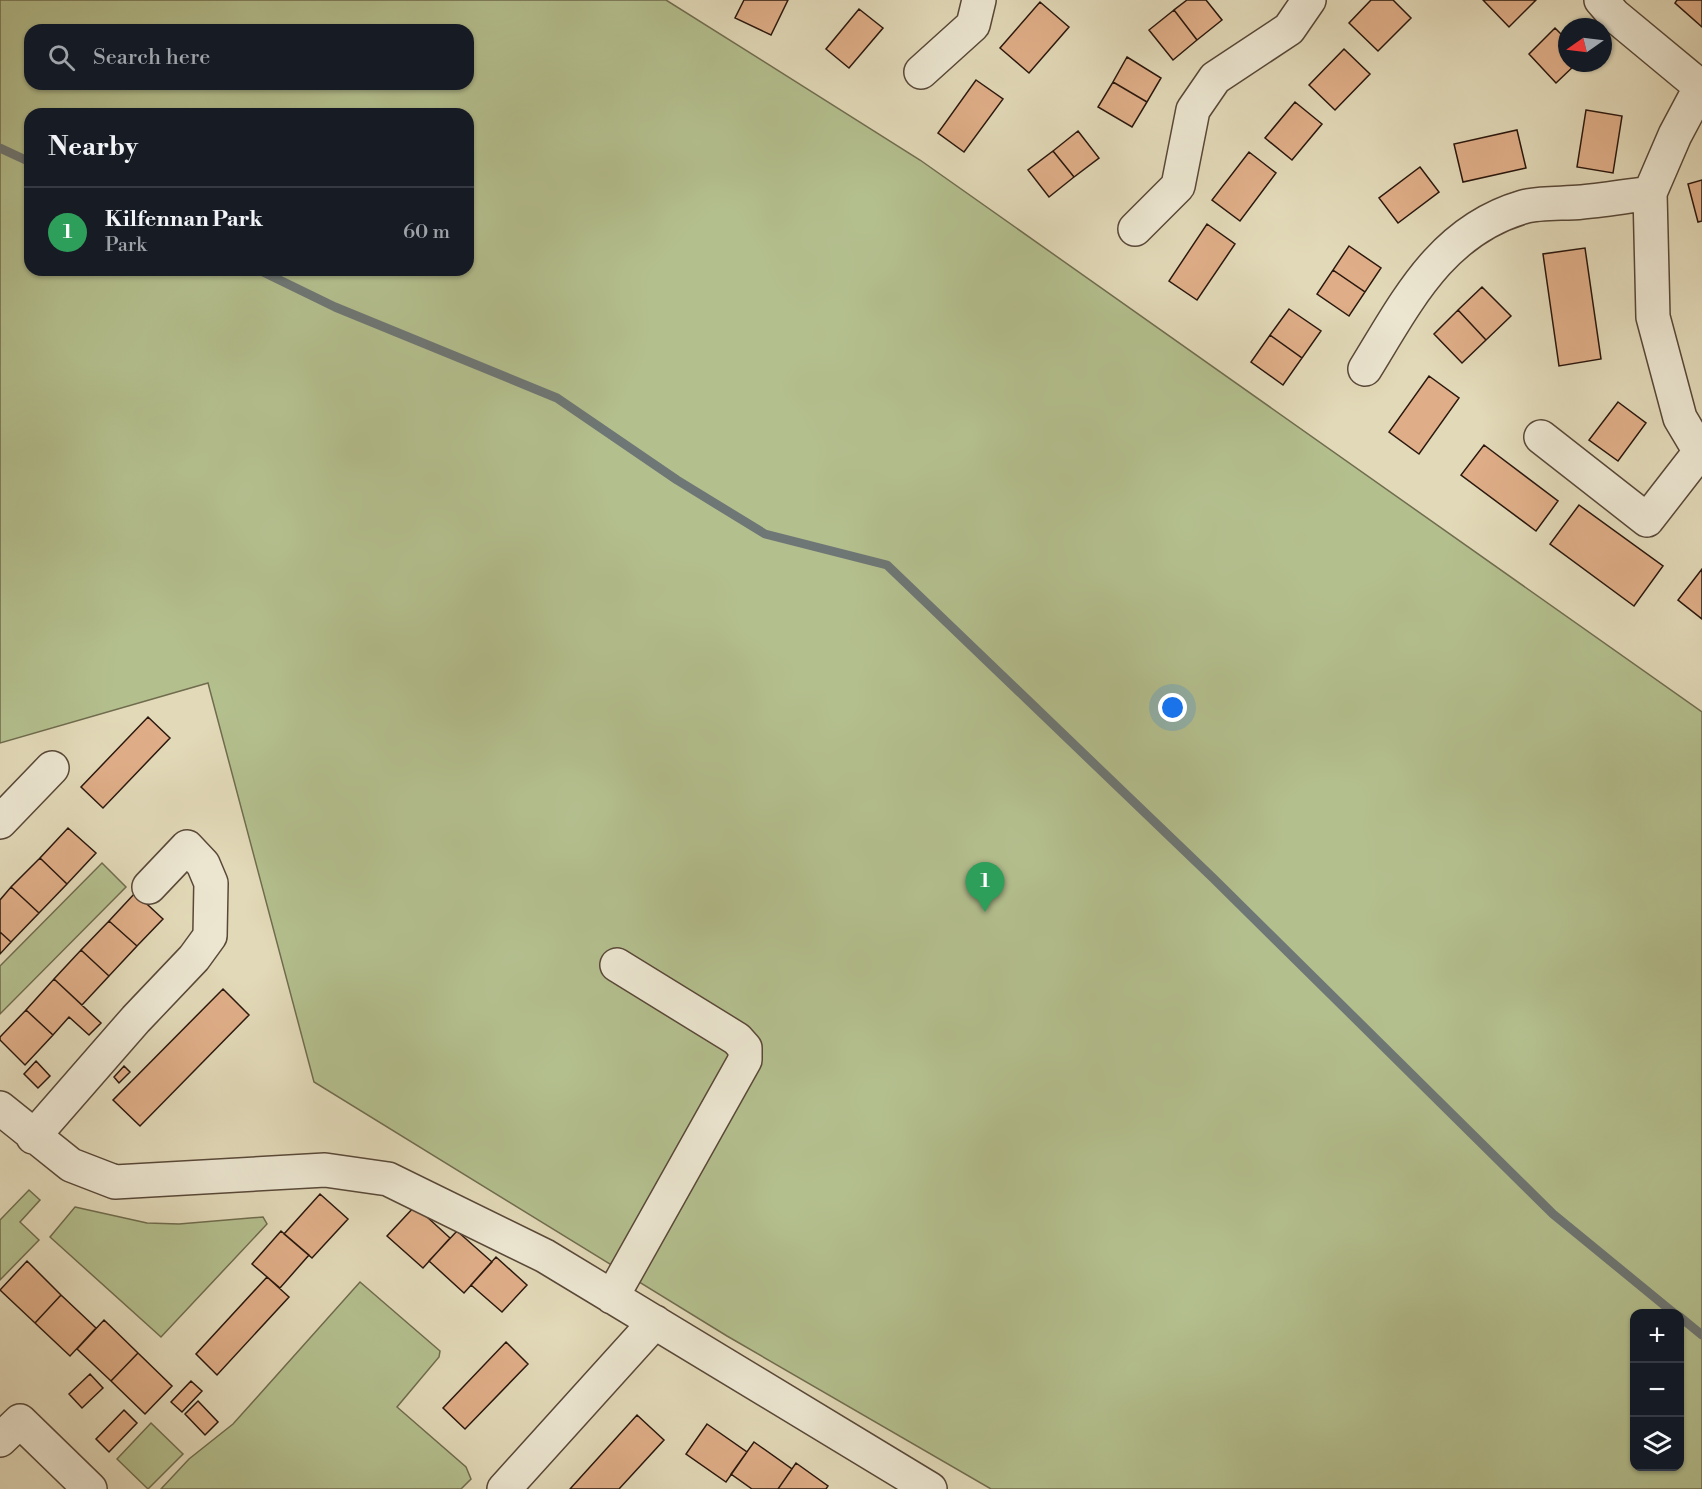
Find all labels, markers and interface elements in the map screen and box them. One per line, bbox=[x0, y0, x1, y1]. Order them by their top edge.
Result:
north arrow bbox=[1558, 18, 1612, 72]
search box bbox=[24, 24, 474, 90]
icon: search bbox=[45, 41, 78, 74]
text: Search here bbox=[93, 44, 210, 71]
text: Nearby bbox=[48, 131, 138, 163]
text: Kilfennan Park bbox=[105, 206, 263, 233]
text: 1 bbox=[63, 220, 72, 245]
text: 60 m bbox=[403, 220, 450, 245]
text: Park bbox=[105, 233, 147, 258]
your location bbox=[1158, 693, 1187, 722]
pin: 1 bbox=[966, 862, 1004, 912]
map controls bbox=[1630, 1309, 1684, 1471]
button: + bbox=[1630, 1309, 1684, 1363]
button: − bbox=[1630, 1363, 1684, 1417]
button: layers bbox=[1630, 1417, 1684, 1471]

